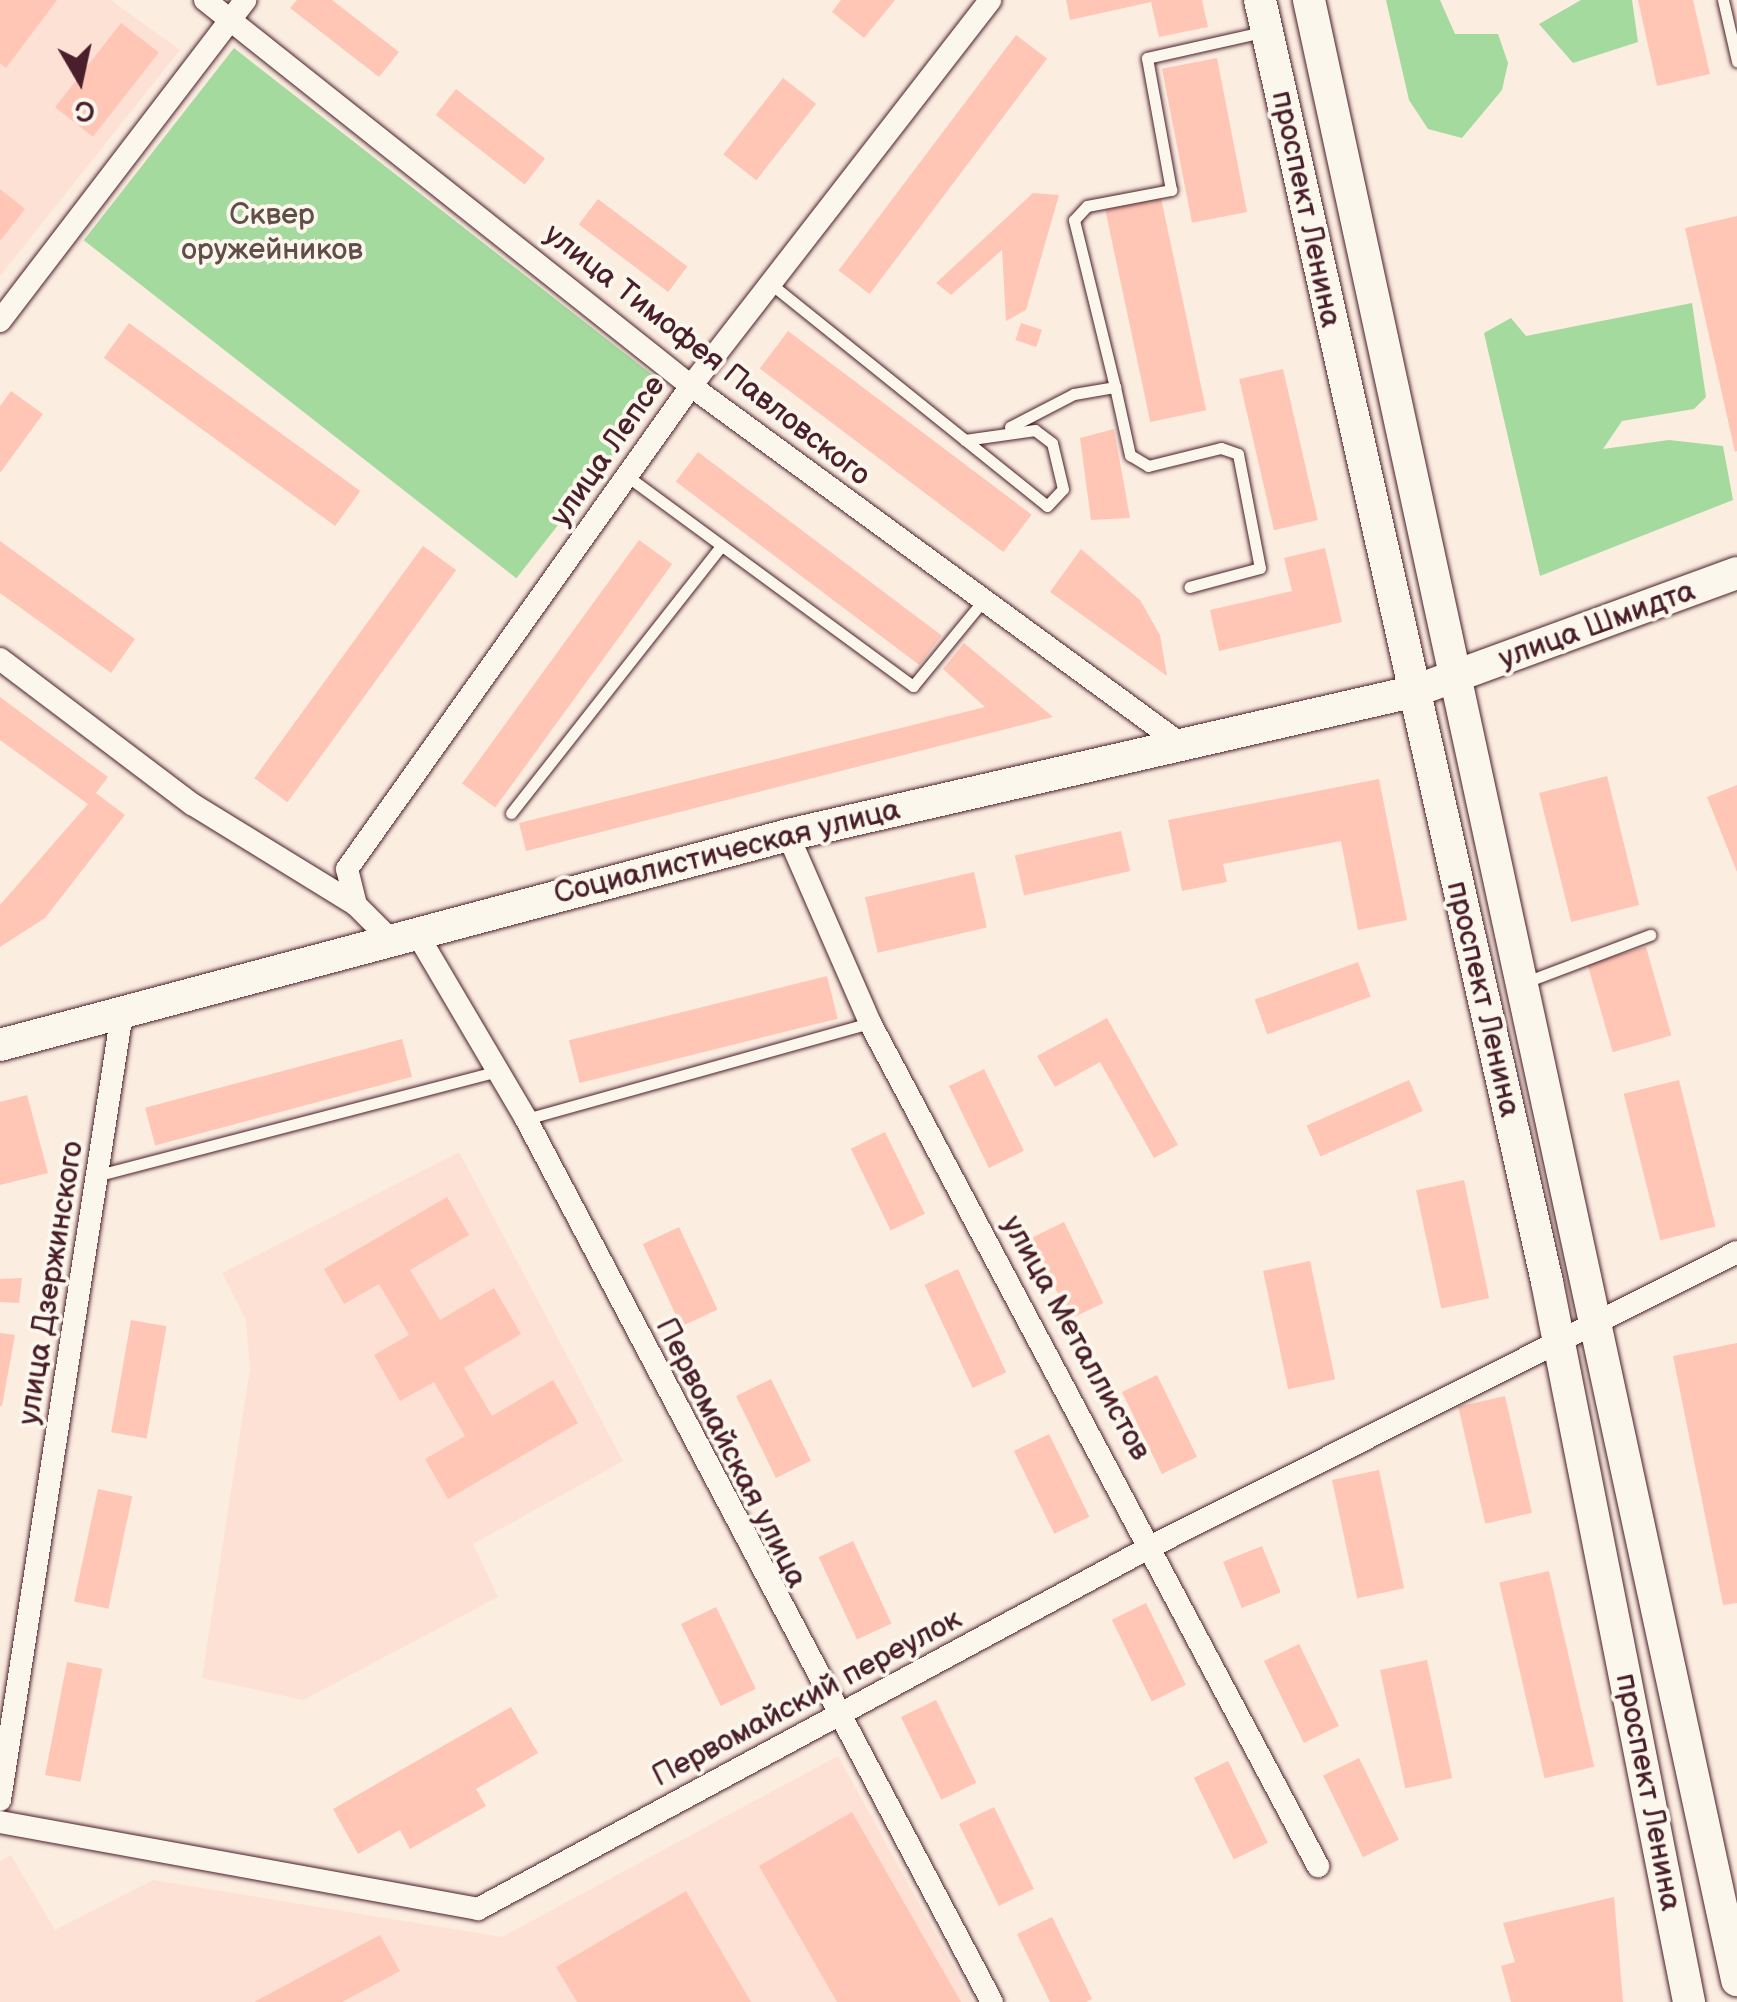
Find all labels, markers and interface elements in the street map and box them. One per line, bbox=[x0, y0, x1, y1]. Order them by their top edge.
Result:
north arrow bbox=[30, 30, 130, 130]
street label: проспект Ленина bbox=[1263, 87, 1349, 331]
text: С bbox=[73, 92, 97, 128]
park label: Сквер оружейников bbox=[181, 197, 363, 268]
street label: улица Тимофея Павловского bbox=[537, 216, 877, 494]
street label: улица Лепсе bbox=[543, 369, 673, 533]
street label: улица Шмидта bbox=[1494, 573, 1700, 677]
street label: Социалистическая улица bbox=[550, 792, 904, 912]
street label: проспект Ленина bbox=[1438, 878, 1528, 1120]
street label: улица Дзержинского bbox=[11, 1138, 91, 1428]
street label: улица Металлистов bbox=[994, 1209, 1158, 1467]
street label: Первомайская улица bbox=[647, 1312, 815, 1594]
street label: Первомайский переулок bbox=[646, 1601, 968, 1795]
street label: проспект Ленина bbox=[1607, 1670, 1689, 1914]

